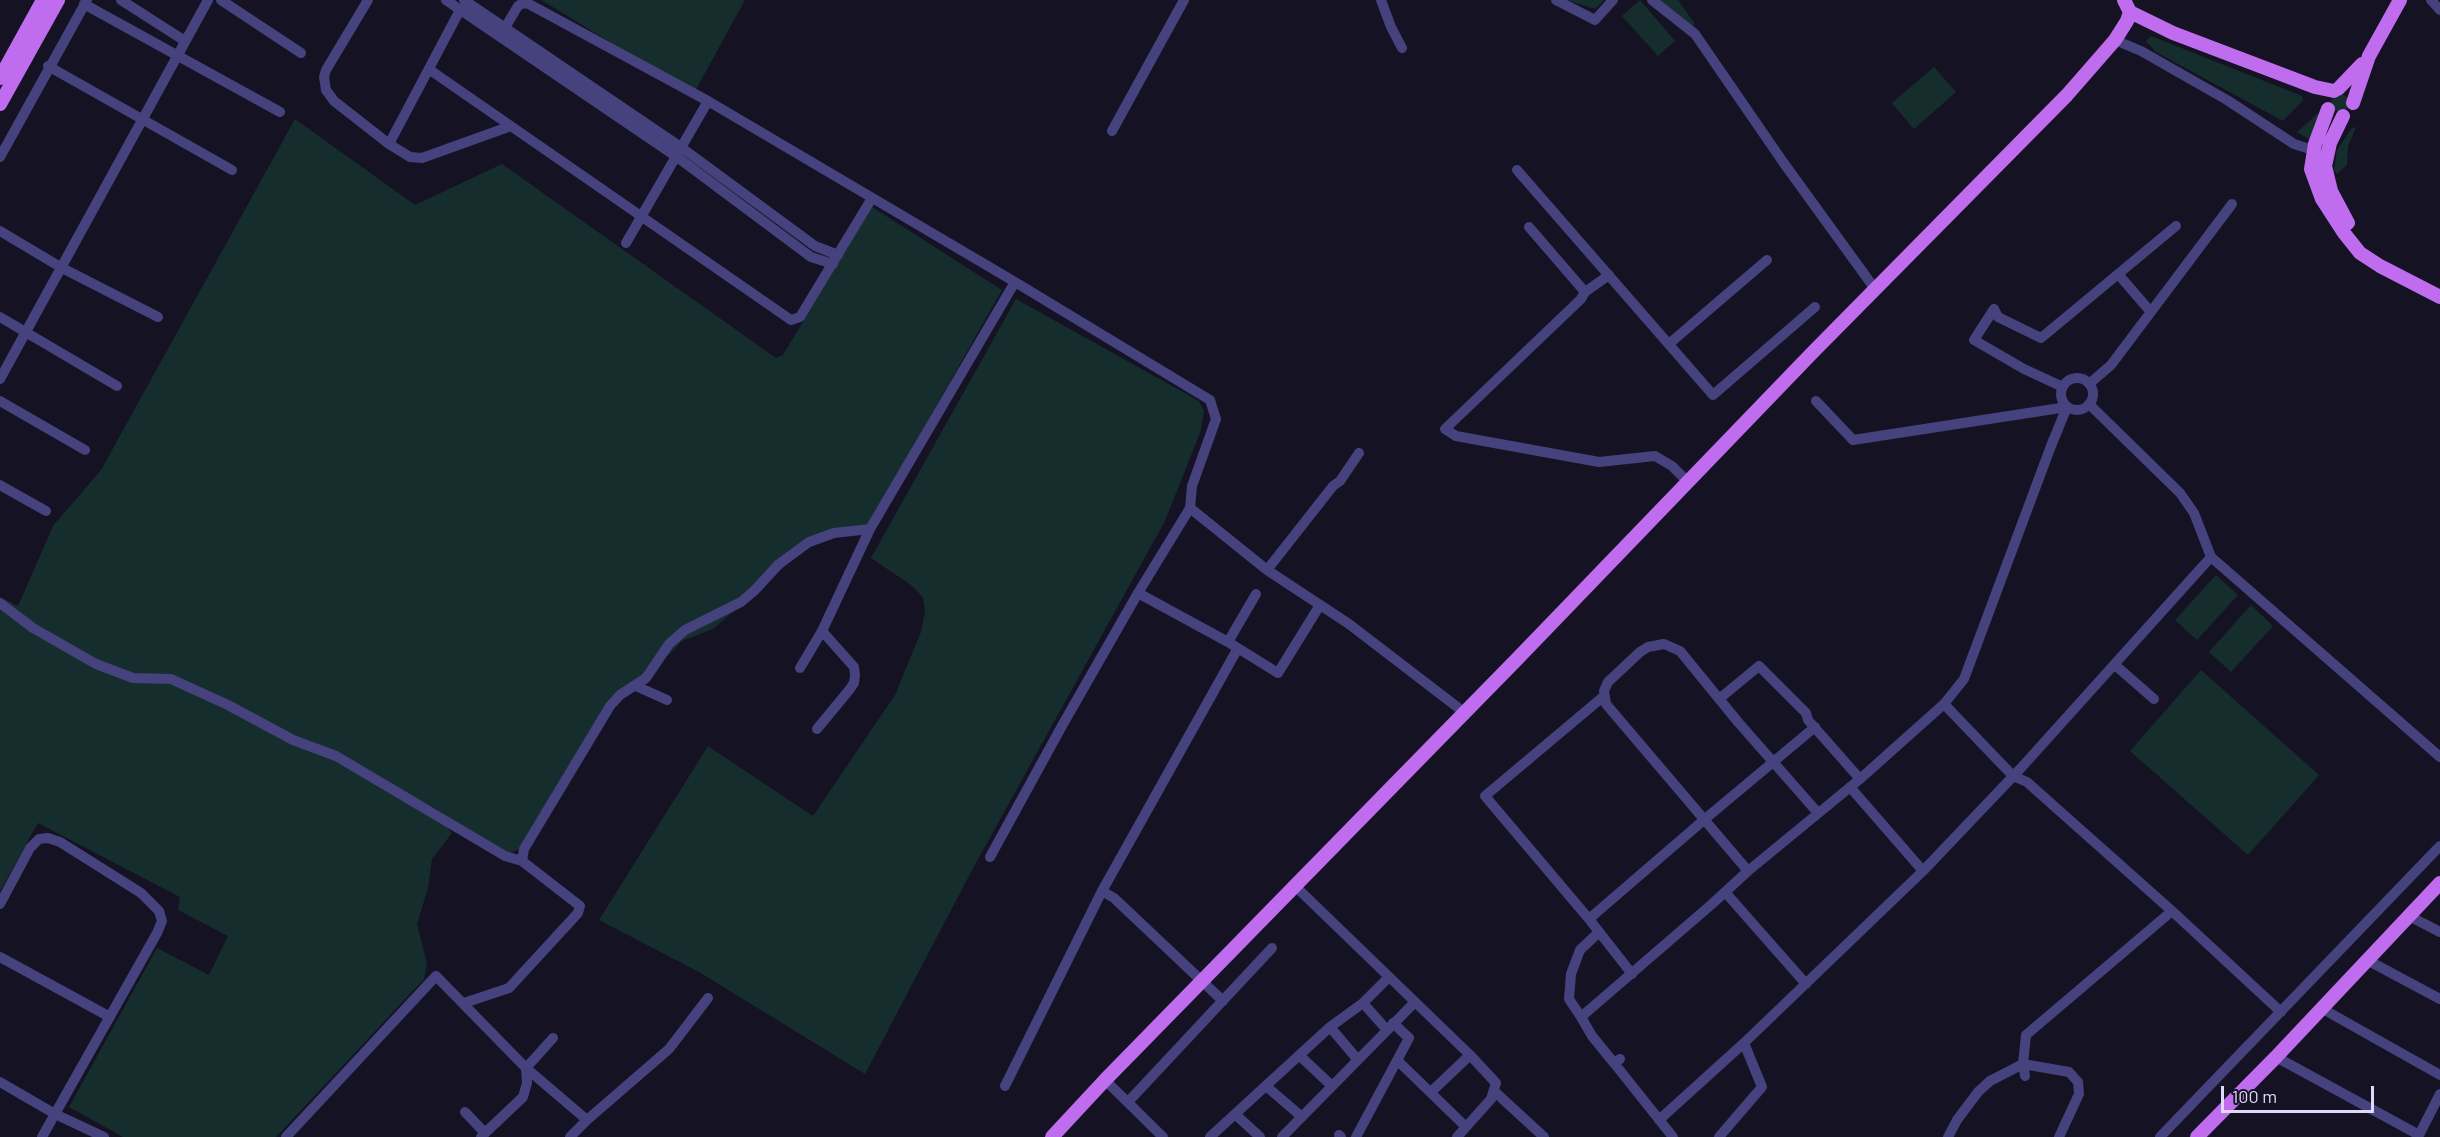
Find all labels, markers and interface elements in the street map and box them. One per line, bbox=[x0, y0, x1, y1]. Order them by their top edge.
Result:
scale bar bbox=[2224, 1074, 2377, 1112]
text: 100 m bbox=[2232, 1085, 2277, 1107]

